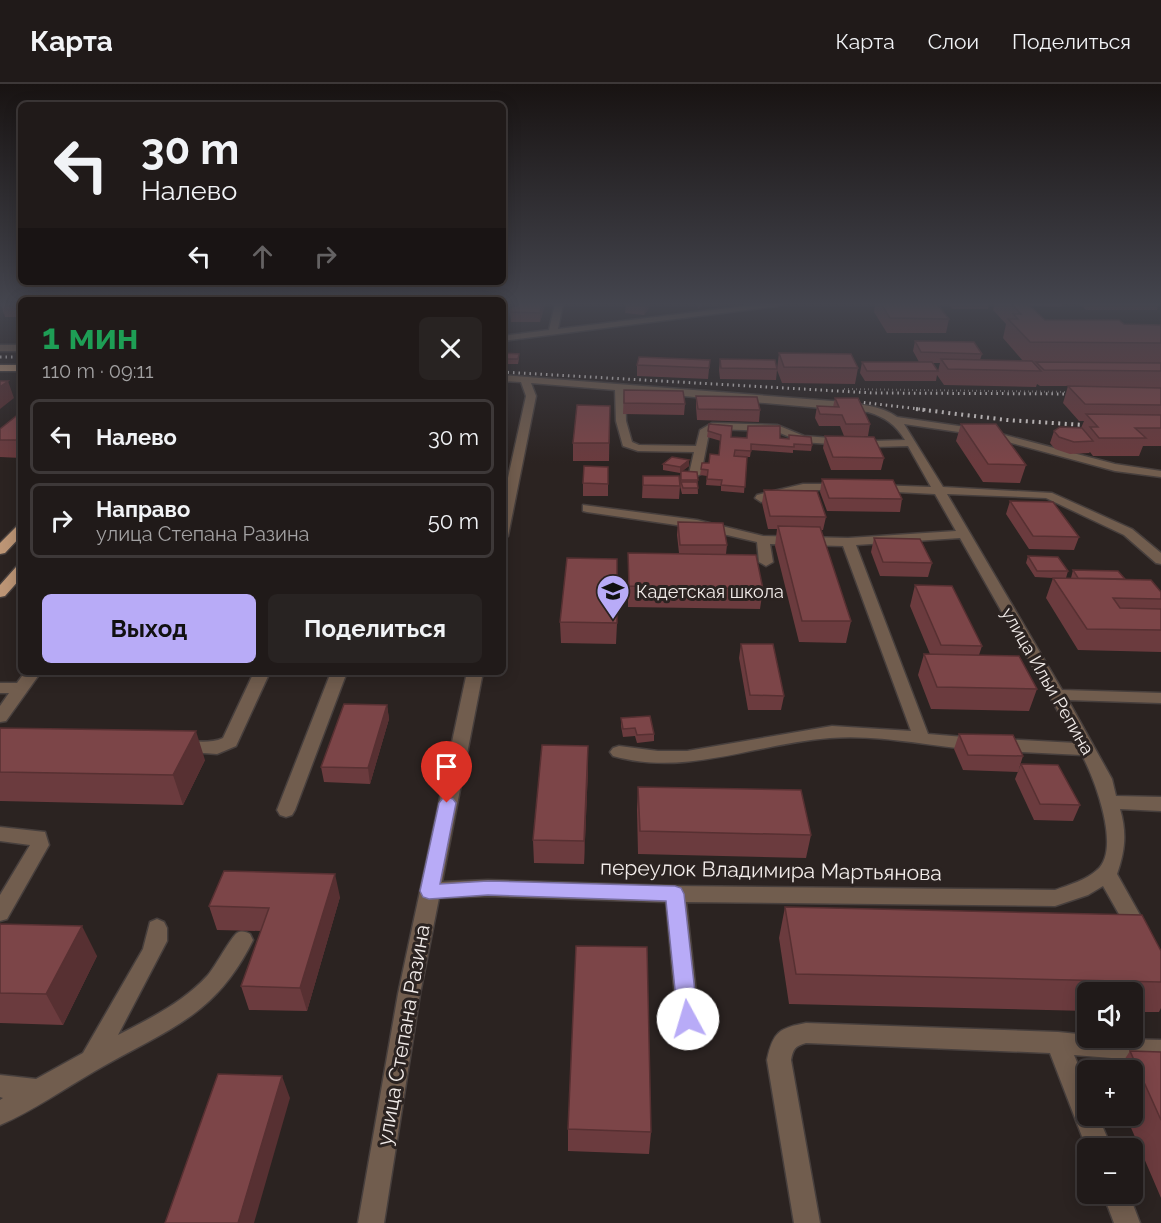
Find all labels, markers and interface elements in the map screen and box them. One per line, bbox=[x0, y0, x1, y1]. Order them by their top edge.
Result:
text: Карта bbox=[30, 25, 113, 58]
text: Карта bbox=[836, 29, 895, 54]
text: Слои bbox=[928, 29, 979, 54]
text: Поделиться bbox=[1012, 29, 1131, 54]
text: 30 m bbox=[141, 125, 239, 174]
icon: left bbox=[42, 126, 120, 204]
text: Налево bbox=[141, 175, 237, 206]
icon: left bbox=[183, 240, 216, 273]
icon: ahead bbox=[246, 240, 279, 273]
icon: right bbox=[309, 240, 342, 273]
text: 1 мин bbox=[42, 315, 138, 357]
button: close bbox=[419, 317, 482, 380]
text: 110 m · 09:11 bbox=[42, 359, 154, 383]
icon: left bbox=[45, 420, 78, 453]
text: Налево bbox=[96, 424, 177, 450]
text: 30 m bbox=[428, 424, 479, 450]
text: Направо bbox=[96, 496, 190, 522]
icon: right bbox=[45, 504, 78, 537]
text: 50 m bbox=[428, 508, 479, 534]
text: улица Степана Разина bbox=[96, 522, 309, 546]
school or university icon: Кадетская школа bbox=[595, 573, 631, 620]
place label: Кадетская школа bbox=[636, 581, 784, 602]
button: Выход bbox=[42, 594, 256, 663]
button: Поделиться bbox=[268, 594, 482, 663]
street label: улица Ильи Репина bbox=[997, 604, 1099, 758]
pin bbox=[421, 741, 472, 803]
icon: arrive bbox=[430, 750, 463, 783]
street label: переулок Владимира Мартьянова bbox=[600, 855, 942, 885]
street label: улица Степана Разина bbox=[371, 922, 435, 1148]
map controls bbox=[1077, 982, 1143, 1204]
button: sound bbox=[1077, 982, 1143, 1048]
position arrow bbox=[656, 987, 720, 1051]
button: + bbox=[1077, 1060, 1143, 1126]
button: − bbox=[1077, 1138, 1143, 1204]

